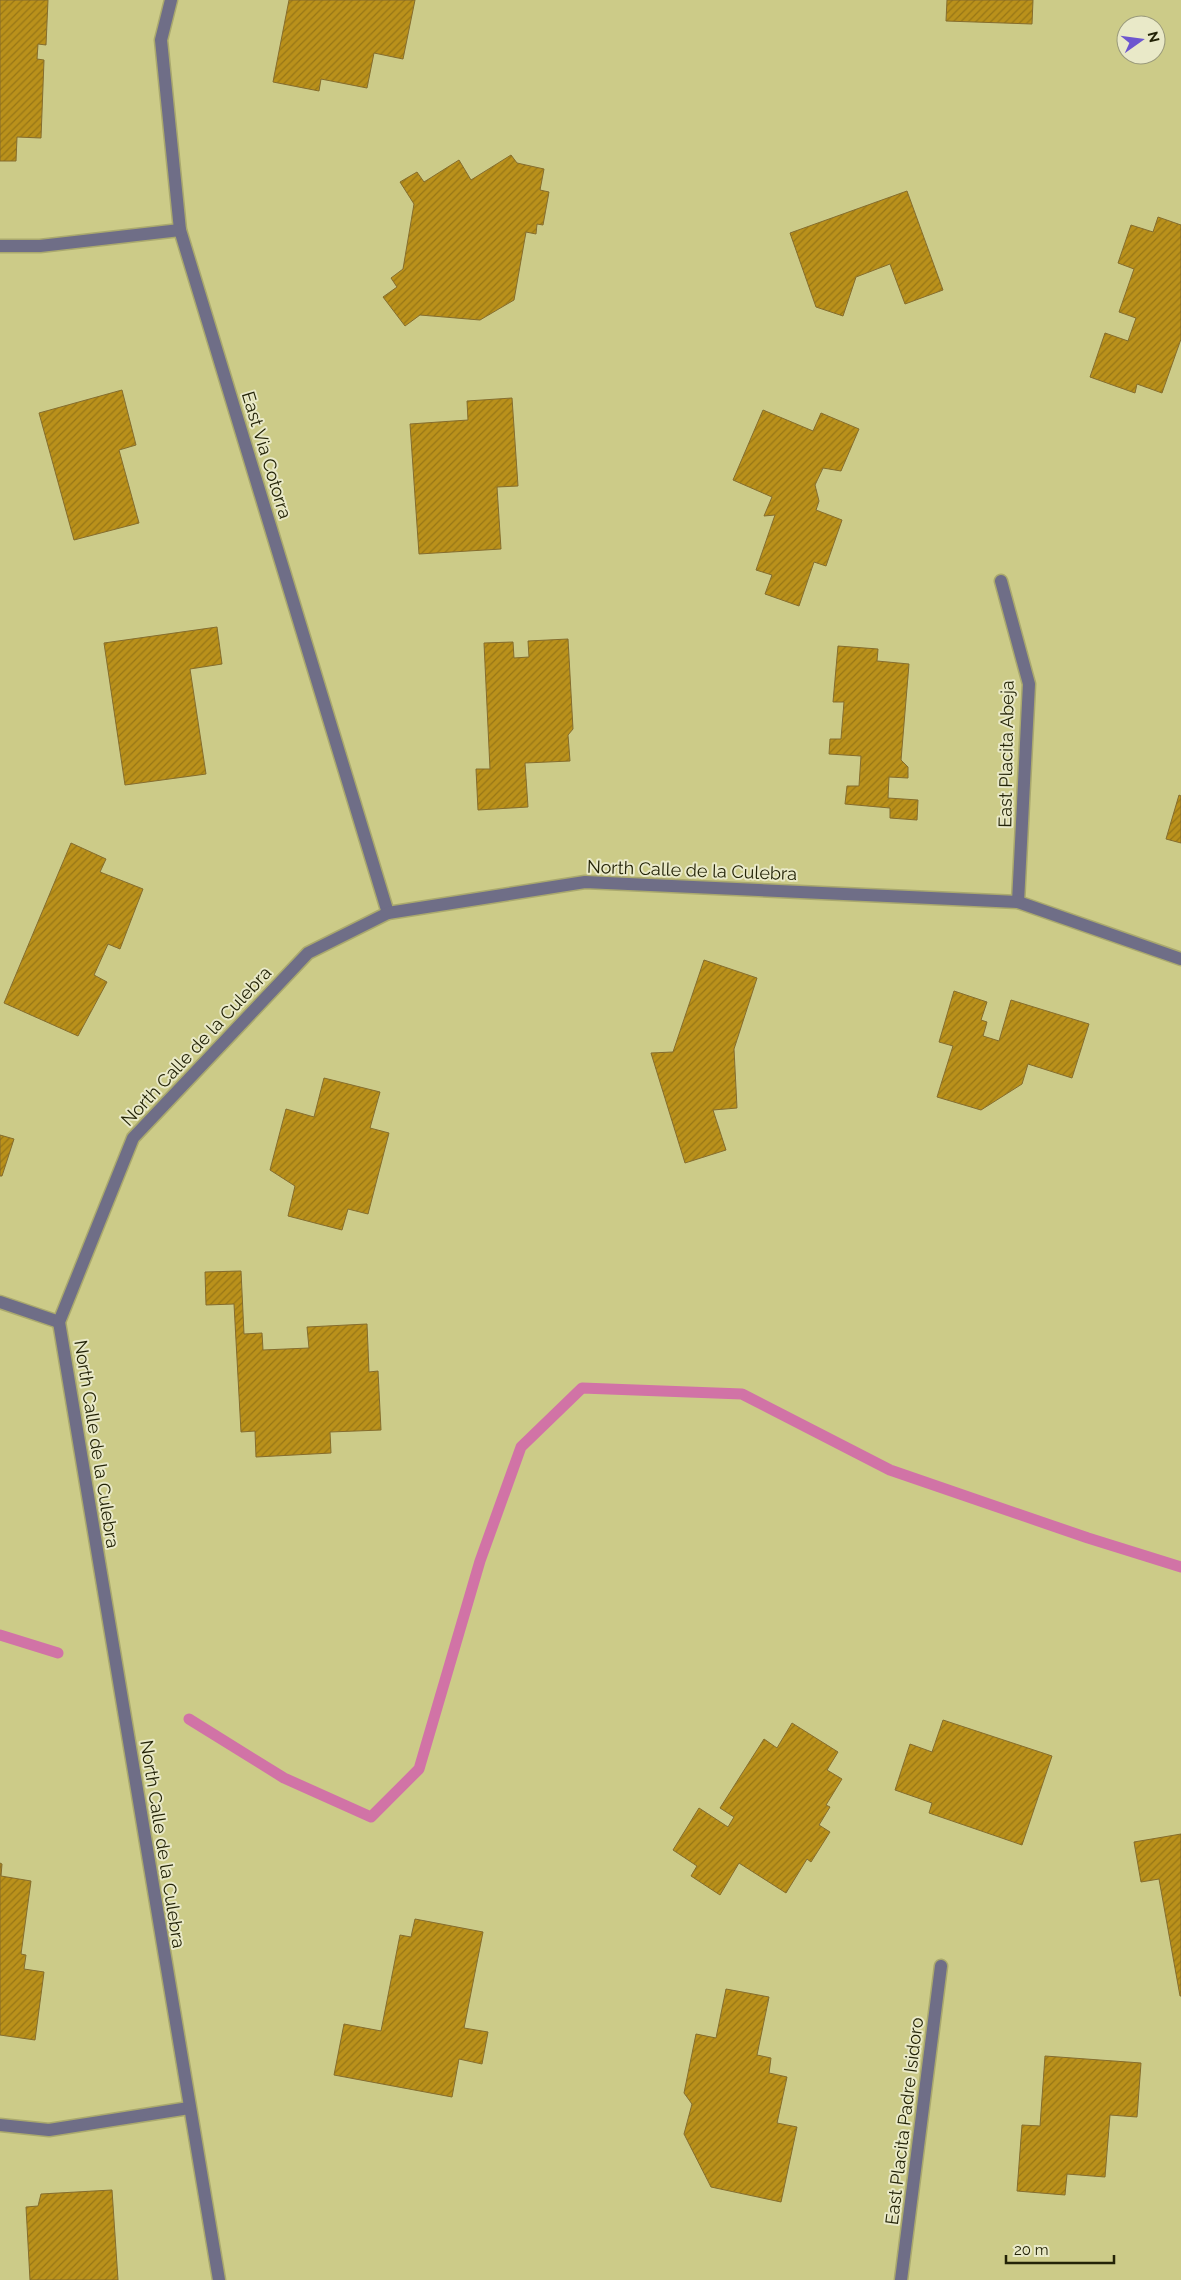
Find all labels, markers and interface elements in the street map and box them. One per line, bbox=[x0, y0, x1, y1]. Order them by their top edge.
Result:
north arrow bbox=[1116, 15, 1166, 65]
text: N bbox=[1145, 30, 1163, 44]
street label: East Via Cotorra bbox=[238, 389, 296, 521]
street label: East Placita Abeja bbox=[994, 680, 1018, 828]
street label: North Calle de la Culebra bbox=[587, 856, 797, 884]
street label: North Calle de la Culebra bbox=[117, 962, 275, 1130]
street label: North Calle de la Culebra bbox=[70, 1338, 124, 1550]
street label: North Calle de la Culebra bbox=[136, 1738, 190, 1950]
street label: East Placita Padre Isidoro bbox=[881, 2016, 927, 2226]
scale bar bbox=[1006, 2232, 1114, 2264]
text: 20 m bbox=[1014, 2241, 1049, 2259]

